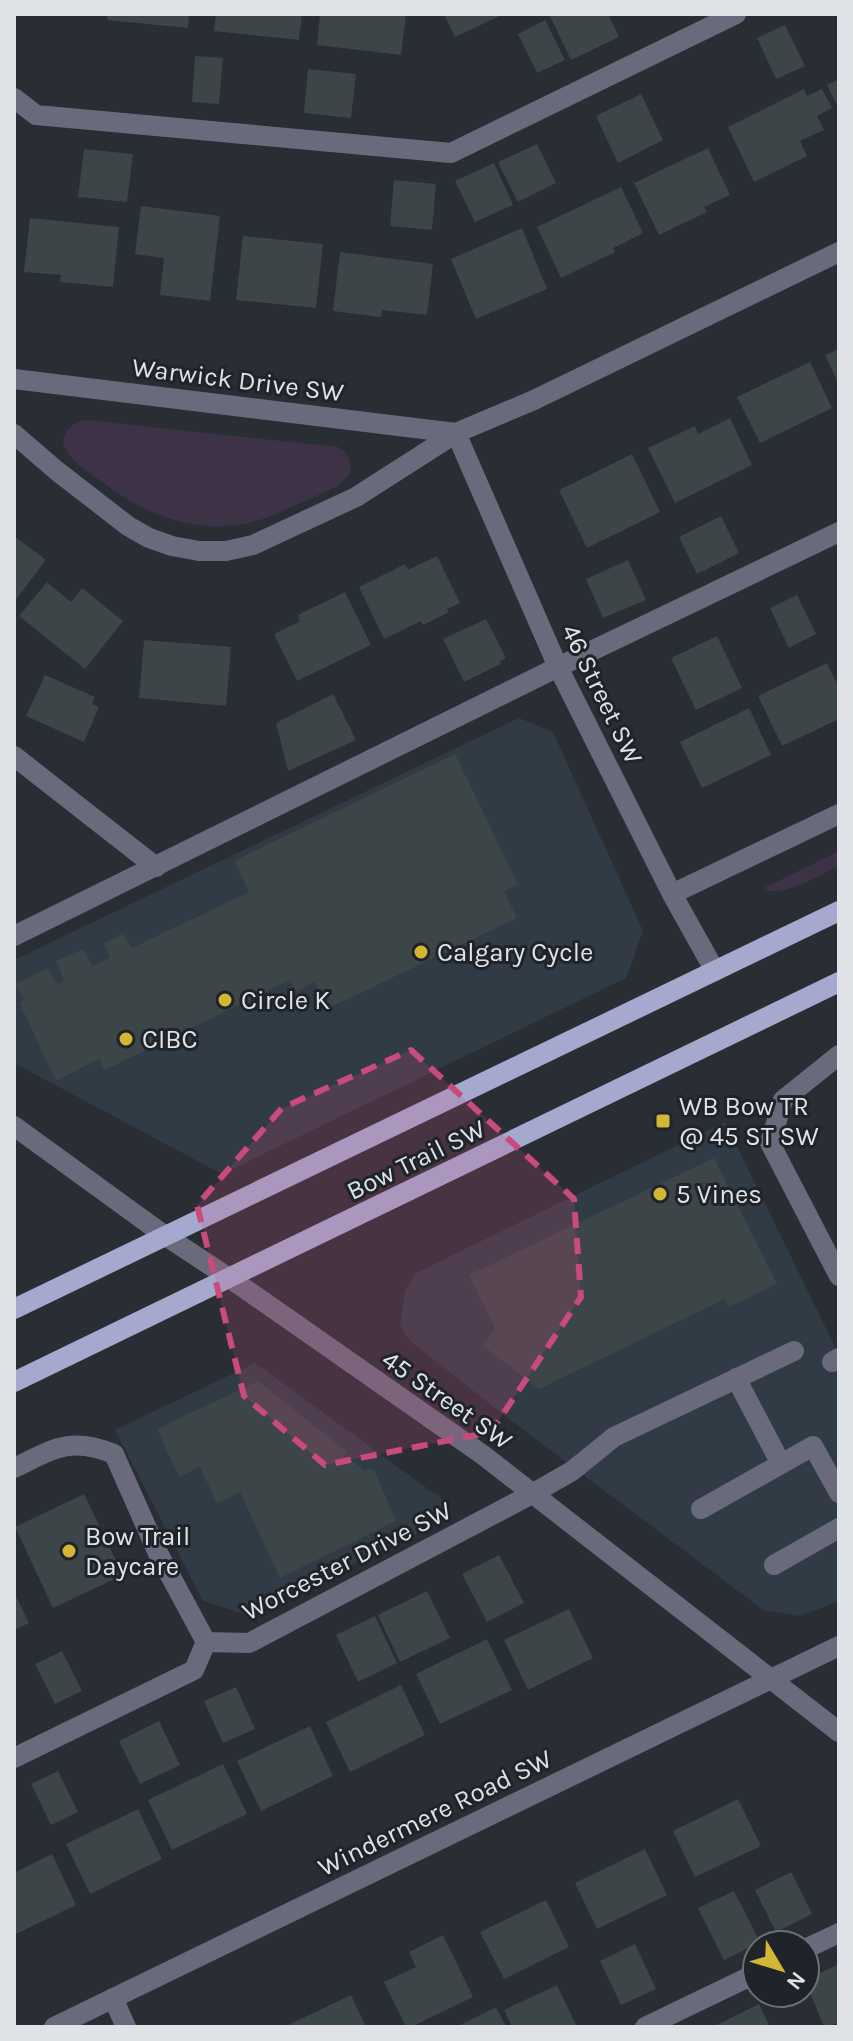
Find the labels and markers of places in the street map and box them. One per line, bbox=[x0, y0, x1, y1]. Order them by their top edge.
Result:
place label: Calgary Cycle bbox=[437, 937, 593, 968]
marker: Calgary Cycle bbox=[412, 943, 430, 961]
place label: Circle K bbox=[241, 985, 330, 1016]
marker: Circle K bbox=[216, 991, 234, 1009]
place label: CIBC bbox=[142, 1024, 197, 1055]
marker: CIBC bbox=[117, 1030, 135, 1048]
place label: WB Bow TR @ 45 ST SW bbox=[679, 1091, 819, 1152]
marker: WB Bow TR @ 45 ST SW bbox=[654, 1112, 672, 1130]
place label: 5 Vines bbox=[676, 1179, 762, 1210]
marker: 5 Vines bbox=[651, 1185, 669, 1203]
place label: Bow Trail Daycare bbox=[85, 1521, 190, 1582]
marker: Bow Trail Daycare bbox=[60, 1542, 78, 1560]

